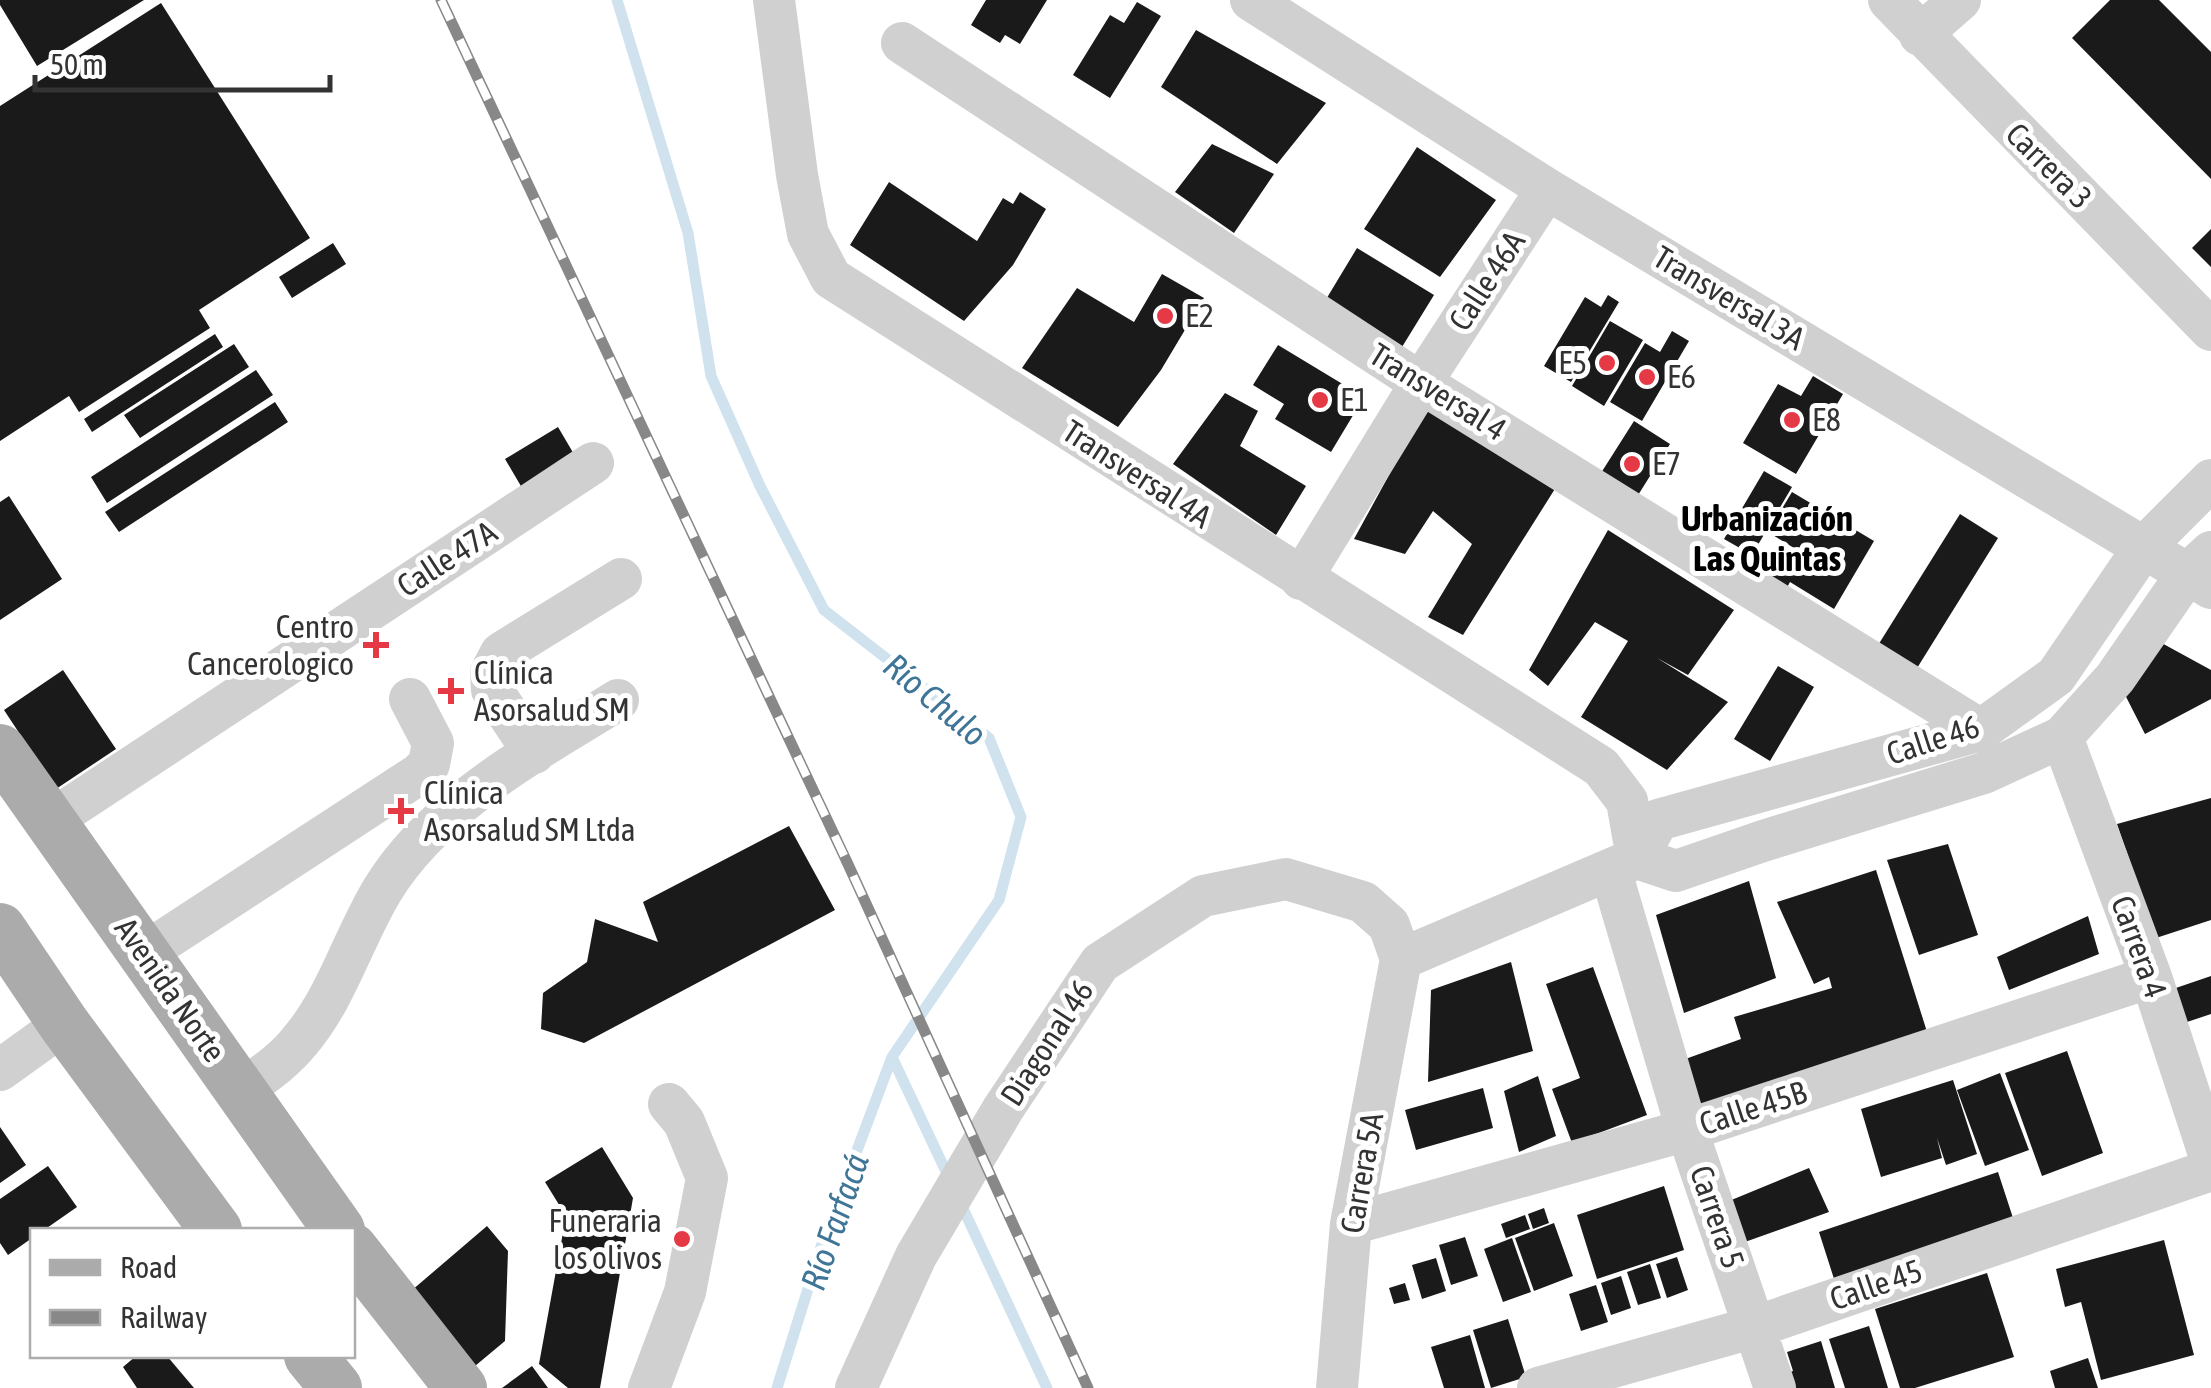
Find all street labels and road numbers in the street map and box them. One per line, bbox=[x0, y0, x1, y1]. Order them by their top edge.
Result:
street label: Carrera 3 bbox=[1999, 115, 2100, 216]
street label: Calle 46A bbox=[1441, 224, 1532, 337]
street label: Transversal 3A bbox=[1647, 238, 1812, 357]
street label: Transversal 4 bbox=[1363, 335, 1513, 448]
street label: Transversal 4A bbox=[1056, 412, 1219, 535]
street label: Calle 47A bbox=[390, 513, 503, 604]
street label: Calle 46 bbox=[1882, 707, 1984, 772]
street label: Carrera 4 bbox=[2104, 891, 2175, 1003]
street label: Avenida Norte bbox=[107, 911, 233, 1069]
street label: Diagonal 46 bbox=[992, 973, 1101, 1112]
street label: Calle 45B bbox=[1695, 1073, 1811, 1142]
street label: Carrera 5A bbox=[1333, 1110, 1390, 1236]
street label: Carrera 5 bbox=[1683, 1161, 1752, 1273]
street label: Calle 45 bbox=[1825, 1252, 1927, 1317]

